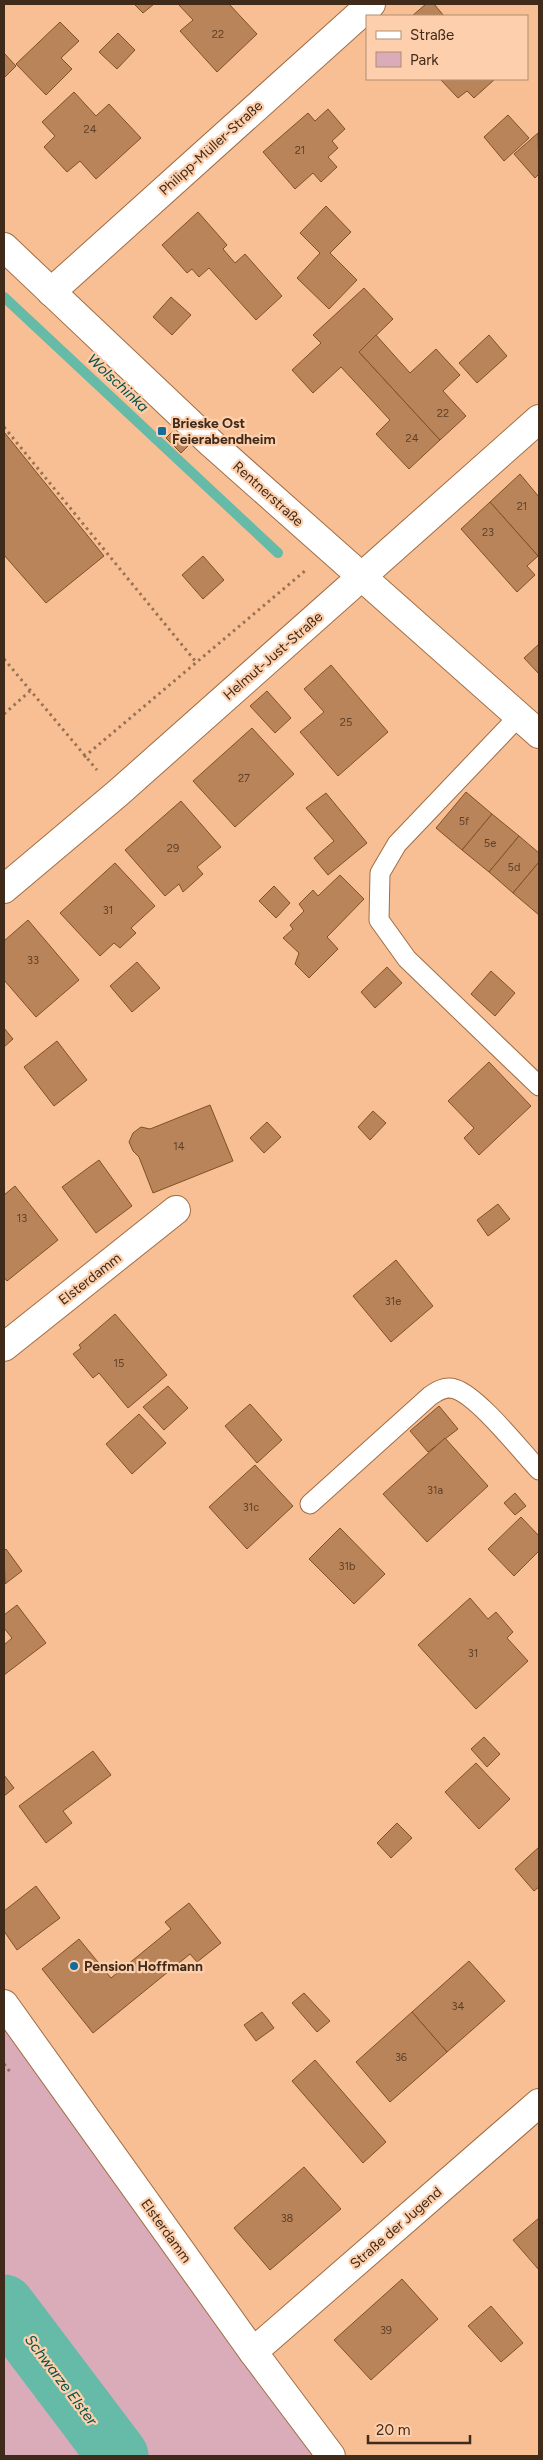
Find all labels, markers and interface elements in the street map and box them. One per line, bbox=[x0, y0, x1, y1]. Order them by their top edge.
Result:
legend bbox=[366, 15, 528, 80]
text: Straße bbox=[410, 26, 454, 44]
house number: 22 bbox=[212, 28, 224, 41]
text: Park bbox=[410, 51, 439, 69]
street label: Philipp-Müller-Straße bbox=[156, 97, 266, 199]
house number: 24 bbox=[84, 123, 97, 136]
house number: 21 bbox=[295, 144, 305, 157]
water label: Wolschinka bbox=[84, 350, 153, 416]
house number: 22 bbox=[437, 407, 449, 420]
place label: Brieske Ost Feierabendheim bbox=[172, 415, 276, 448]
marker: Brieske Ost Feierabendheim bbox=[156, 425, 168, 437]
house number: 24 bbox=[406, 432, 419, 445]
street label: Rentnerstraße bbox=[229, 458, 307, 530]
house number: 21 bbox=[517, 500, 527, 513]
house number: 23 bbox=[482, 526, 494, 539]
street label: Helmut-Just-Straße bbox=[220, 608, 326, 704]
house number: 25 bbox=[340, 716, 352, 729]
house number: 27 bbox=[238, 772, 250, 785]
house number: 5f bbox=[459, 815, 470, 828]
house number: 5e bbox=[484, 837, 496, 850]
house number: 29 bbox=[167, 842, 179, 855]
house number: 5d bbox=[508, 861, 520, 874]
house number: 31 bbox=[103, 904, 113, 917]
house number: 33 bbox=[27, 954, 39, 967]
house number: 14 bbox=[173, 1140, 185, 1153]
house number: 13 bbox=[17, 1212, 27, 1225]
street label: Elsterdamm bbox=[55, 1249, 125, 1309]
house number: 31e bbox=[385, 1295, 401, 1308]
house number: 15 bbox=[114, 1357, 124, 1370]
house number: 31a bbox=[427, 1484, 443, 1497]
house number: 31c bbox=[243, 1501, 259, 1514]
house number: 31b bbox=[339, 1560, 355, 1573]
house number: 31 bbox=[468, 1647, 478, 1660]
place label: Pension Hoffmann bbox=[84, 1958, 203, 1975]
marker: Pension Hoffmann bbox=[68, 1960, 80, 1972]
house number: 34 bbox=[452, 2000, 465, 2013]
house number: 36 bbox=[395, 2051, 407, 2064]
street label: Straße der Jugend bbox=[347, 2184, 445, 2272]
street label: Elsterdamm bbox=[137, 2196, 195, 2266]
house number: 38 bbox=[281, 2212, 294, 2225]
house number: 39 bbox=[380, 2324, 392, 2337]
water label: Schwarze Elster bbox=[21, 2331, 101, 2430]
scale bar bbox=[368, 2412, 470, 2444]
text: 20 m bbox=[376, 2421, 410, 2439]

